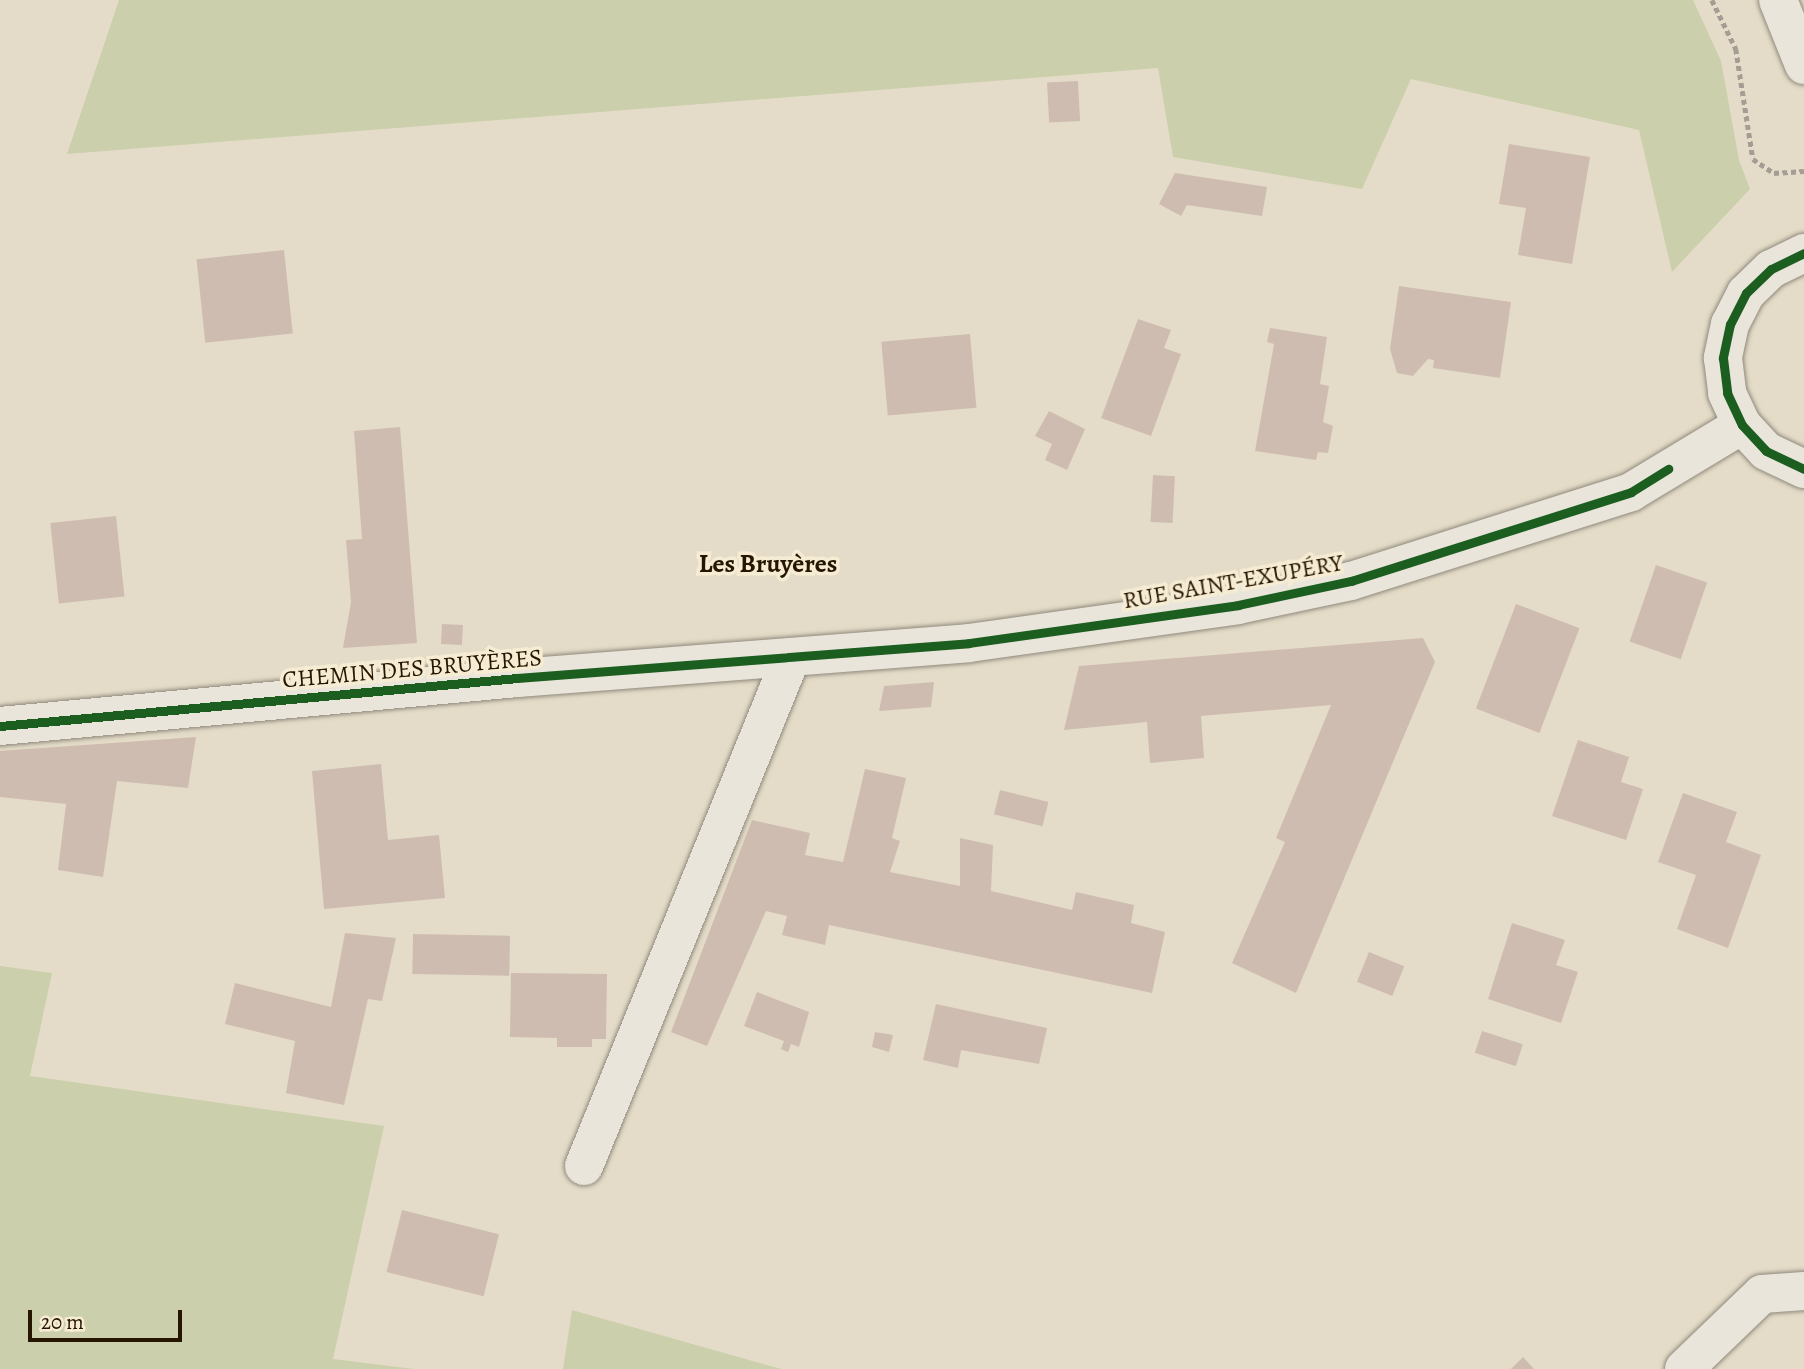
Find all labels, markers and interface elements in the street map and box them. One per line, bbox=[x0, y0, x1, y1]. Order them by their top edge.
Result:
district label: Les Bruyères bbox=[699, 548, 837, 580]
street label: RUE SAINT-EXUPÉRY bbox=[1121, 548, 1345, 616]
street label: CHEMIN DES BRUYÈRES bbox=[281, 643, 543, 695]
scale bar bbox=[32, 1296, 186, 1340]
text: 20 m bbox=[41, 1308, 84, 1336]

